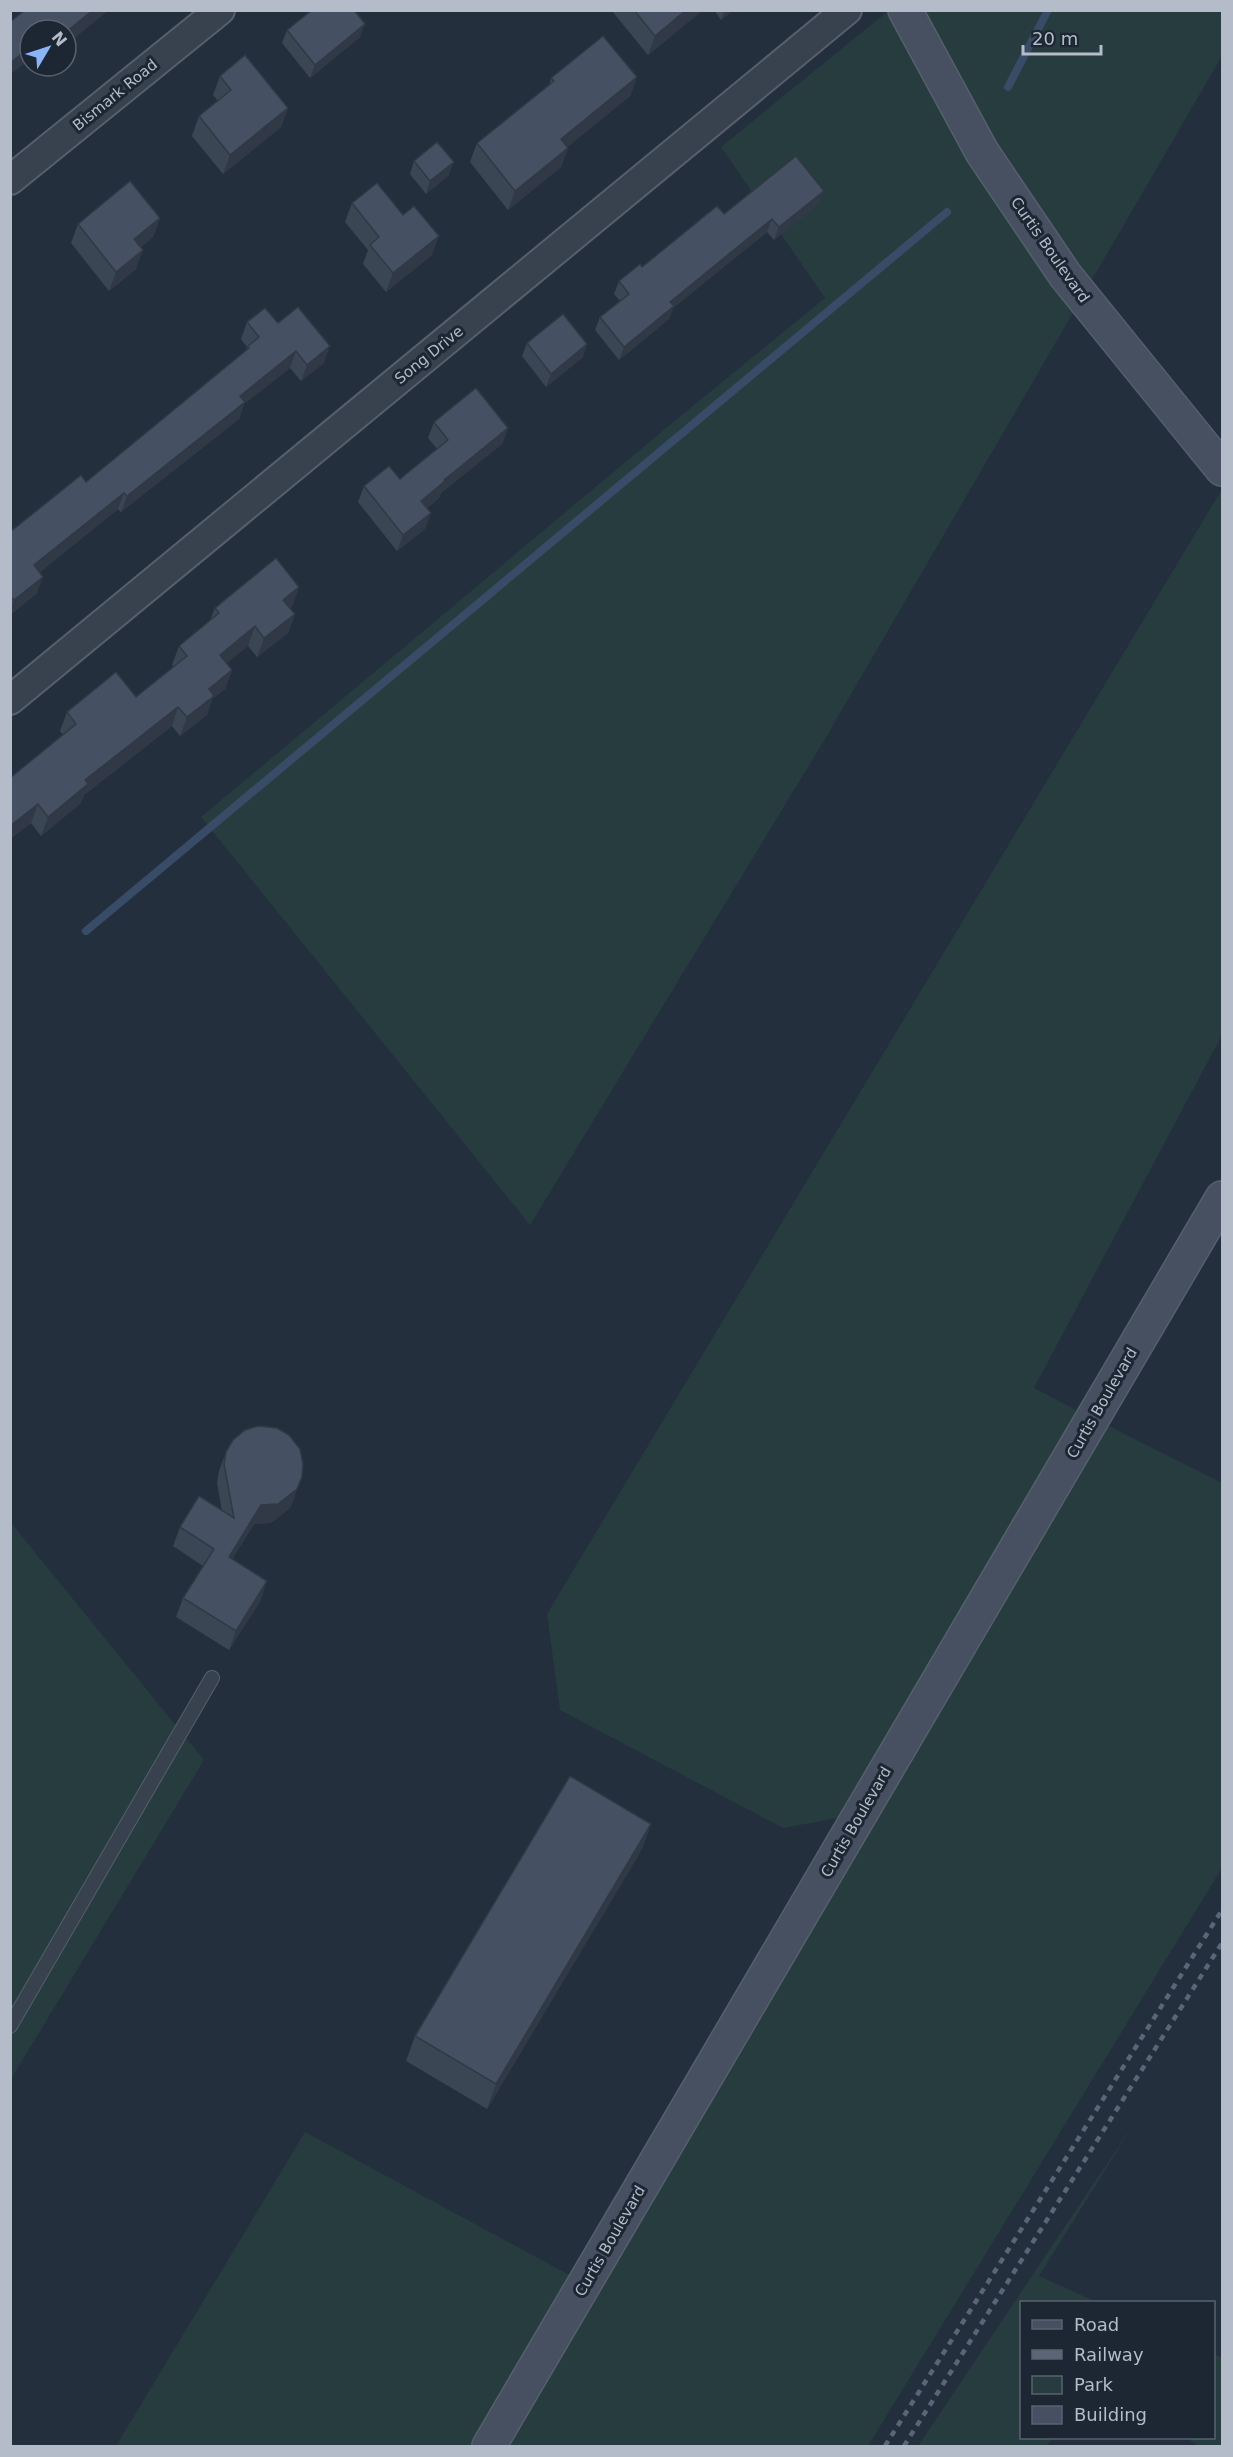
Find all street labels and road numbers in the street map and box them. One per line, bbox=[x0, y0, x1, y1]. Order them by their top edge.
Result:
street label: Bismark Road bbox=[69, 55, 161, 135]
street label: Curtis Boulevard bbox=[1007, 194, 1093, 306]
street label: Song Drive bbox=[391, 322, 467, 388]
street label: Curtis Boulevard bbox=[1063, 1345, 1141, 1461]
street label: Curtis Boulevard bbox=[817, 1764, 895, 1880]
street label: Curtis Boulevard bbox=[571, 2183, 649, 2299]

